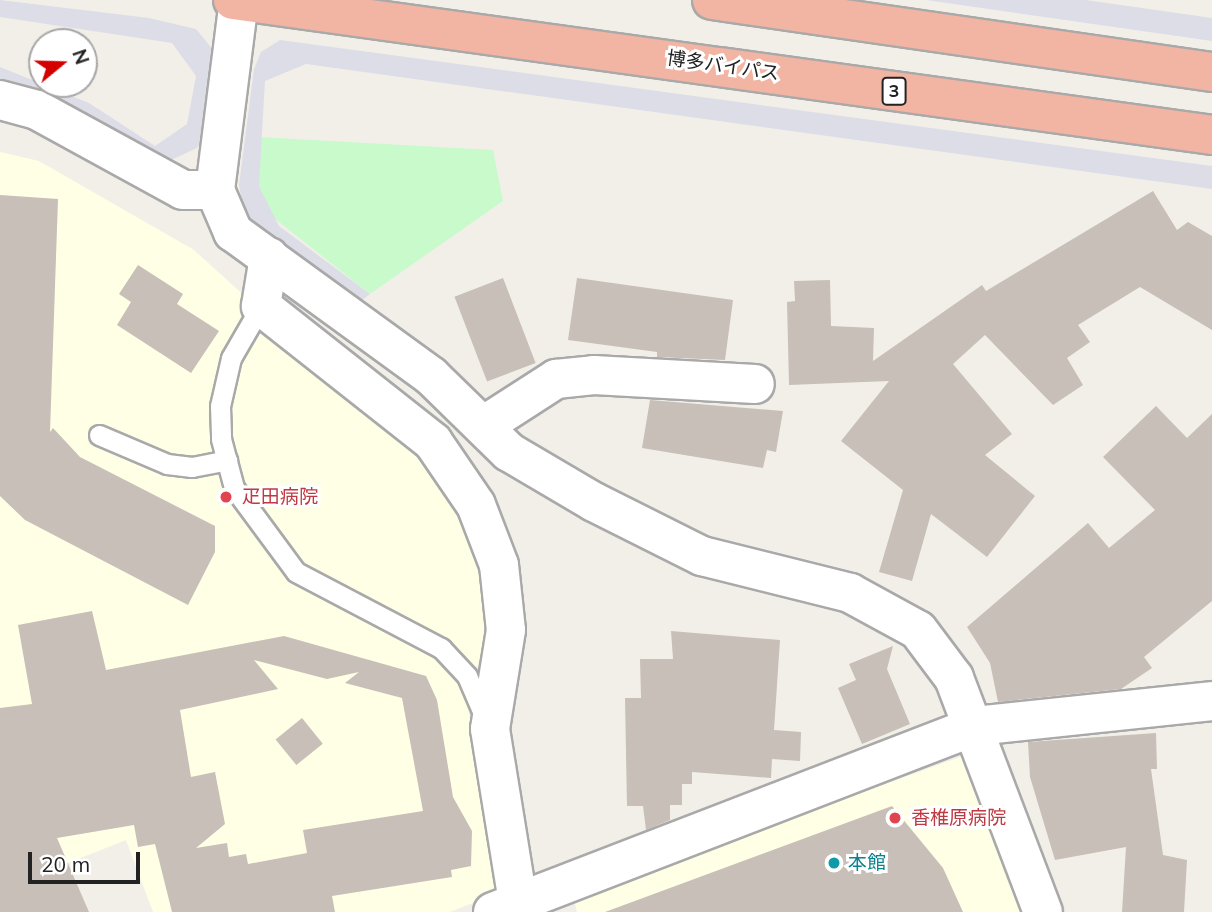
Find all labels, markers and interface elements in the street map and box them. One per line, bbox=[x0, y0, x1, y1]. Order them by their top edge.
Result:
north arrow bbox=[28, 28, 98, 98]
text: N bbox=[67, 46, 95, 68]
street label: 博多バイパス bbox=[665, 47, 781, 85]
road number: 3 bbox=[880, 76, 908, 106]
place label: 疋田病院 bbox=[242, 486, 318, 508]
marker: 疋田病院 bbox=[216, 487, 236, 507]
place label: 香椎原病院 bbox=[911, 807, 1006, 829]
marker: 香椎原病院 bbox=[885, 808, 905, 828]
scale bar bbox=[32, 838, 144, 882]
text: 20 m bbox=[41, 851, 90, 877]
place label: 本館 bbox=[848, 852, 886, 874]
marker: 本館 bbox=[826, 855, 842, 871]

